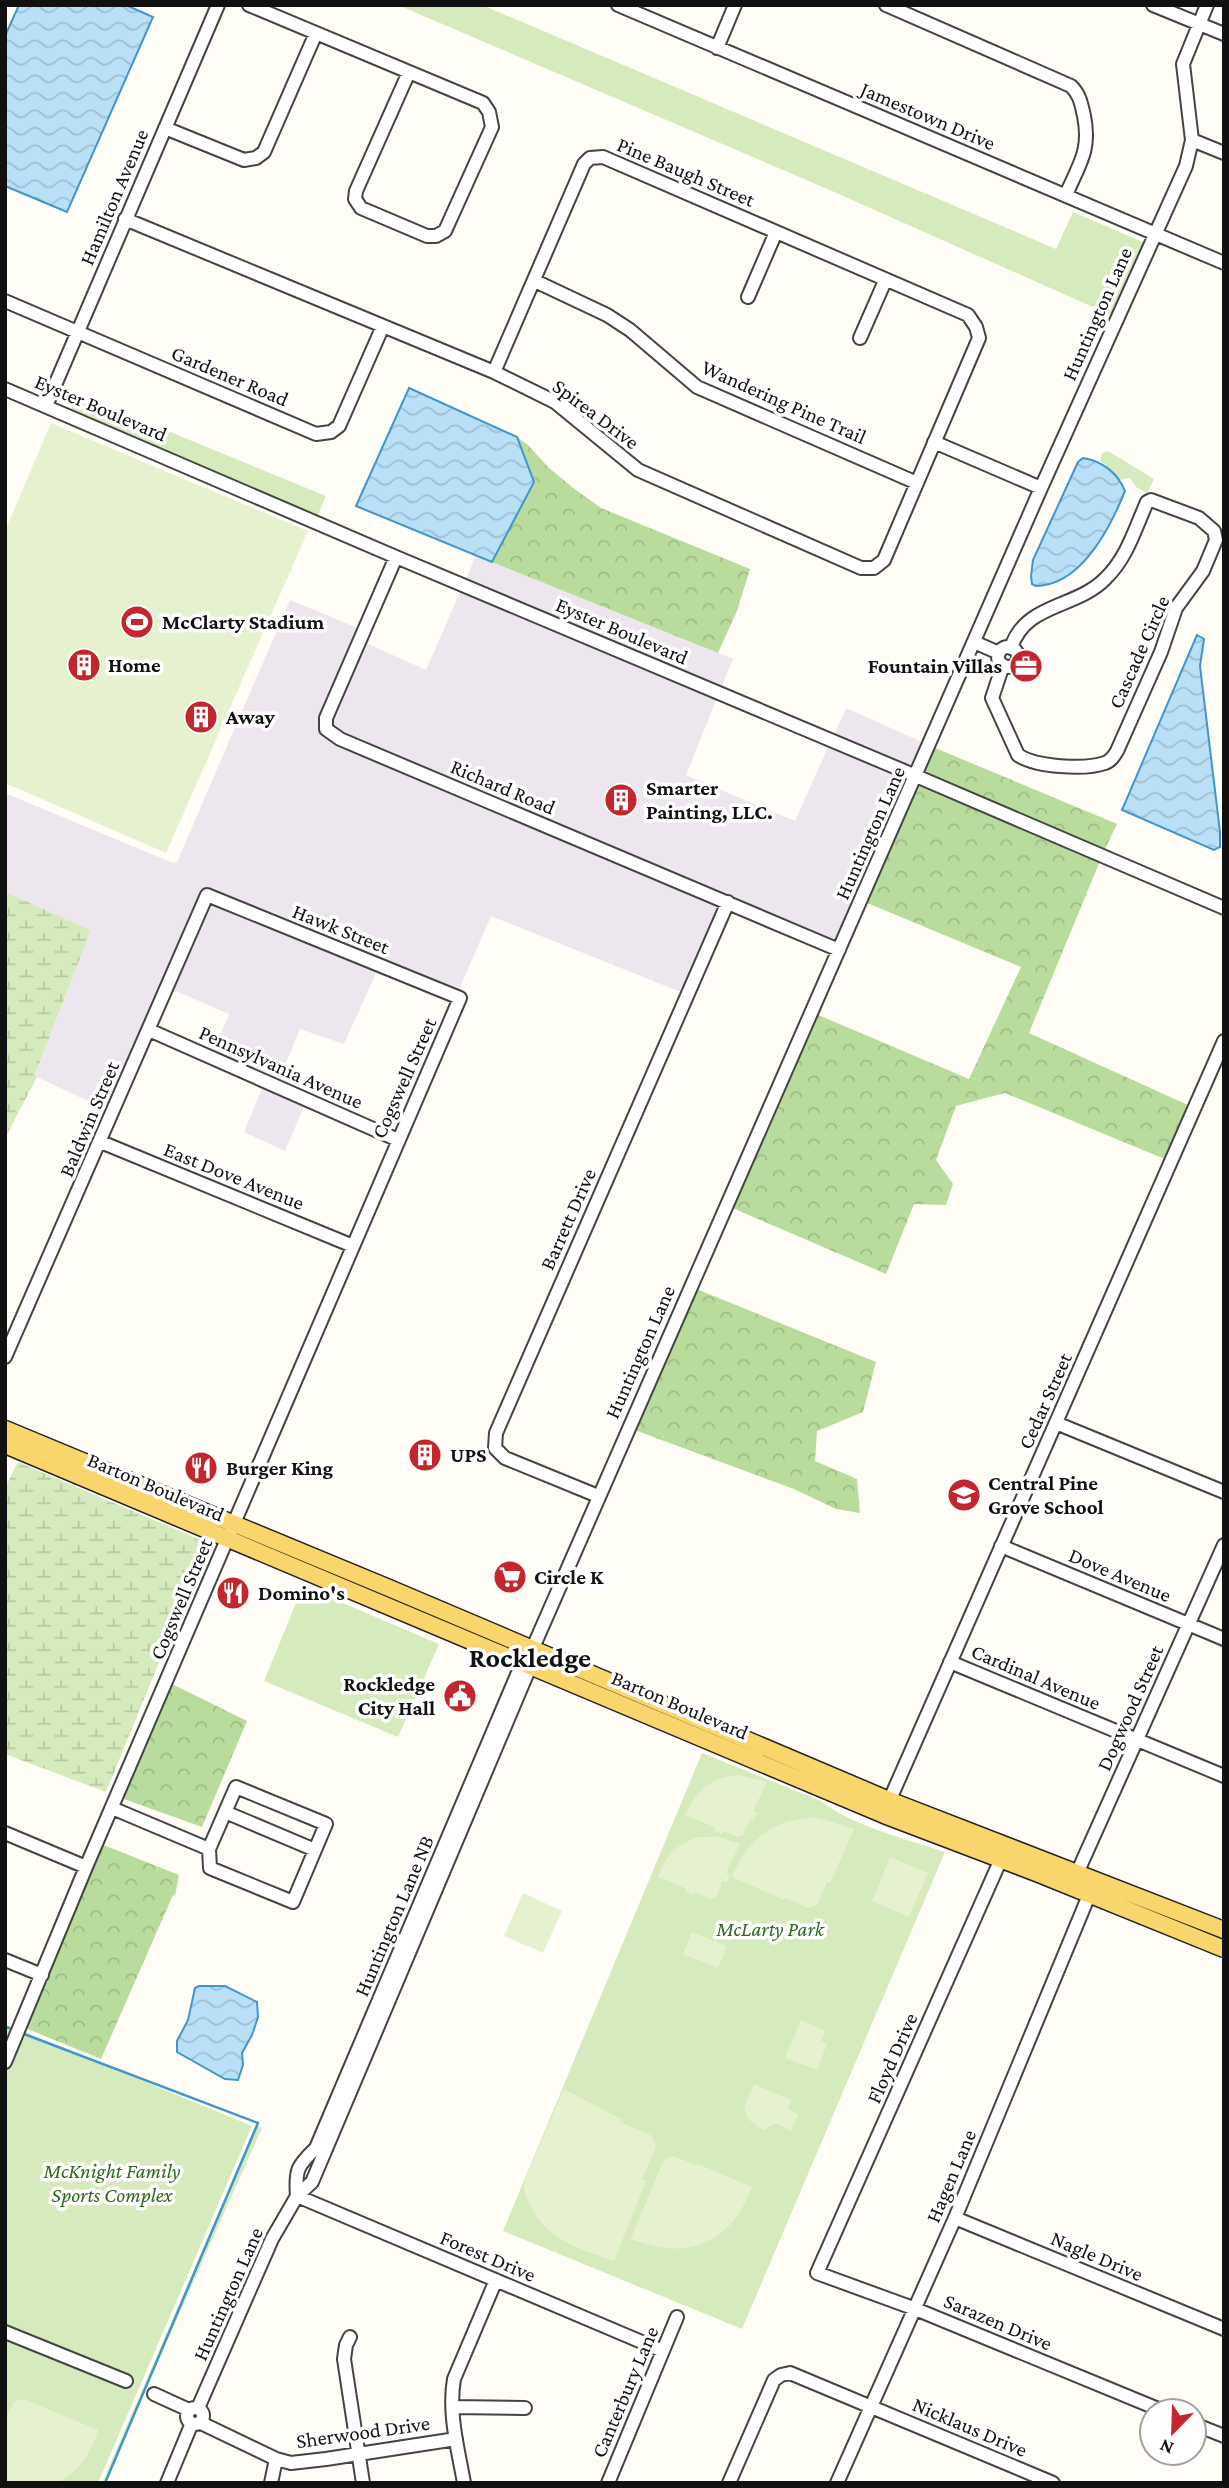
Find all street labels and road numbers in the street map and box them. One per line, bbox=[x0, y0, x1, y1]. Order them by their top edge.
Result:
street label: Jamestown Drive bbox=[855, 76, 999, 155]
street label: Hamilton Avenue bbox=[74, 125, 154, 269]
street label: Pine Baugh Street bbox=[613, 132, 759, 212]
street label: Huntington Lane bbox=[1057, 244, 1137, 384]
street label: Gardener Road bbox=[168, 341, 292, 411]
street label: Wandering Pine Trail bbox=[698, 355, 870, 449]
street label: Eyster Boulevard bbox=[31, 369, 171, 447]
street label: Spirea Drive bbox=[548, 374, 644, 454]
street label: Eyster Boulevard bbox=[552, 592, 692, 670]
street label: Cascade Circle bbox=[1103, 592, 1175, 712]
street label: Richard Road bbox=[447, 754, 559, 820]
street label: Huntington Lane bbox=[830, 763, 910, 903]
street label: Hawk Street bbox=[289, 899, 394, 960]
street label: Cogswell Street bbox=[367, 1013, 442, 1142]
street label: Pennsylvania Avenue bbox=[195, 1020, 367, 1114]
street label: Baldwin Street bbox=[54, 1057, 125, 1180]
street label: East Dove Avenue bbox=[160, 1137, 308, 1215]
street label: Barrett Drive bbox=[535, 1165, 601, 1273]
street label: Huntington Lane bbox=[600, 1282, 680, 1422]
street label: Cedar Street bbox=[1013, 1348, 1077, 1453]
street label: Barton Boulevard bbox=[84, 1447, 228, 1527]
street label: Cogswell Street bbox=[145, 1534, 218, 1663]
street label: Dove Avenue bbox=[1065, 1543, 1175, 1607]
street label: Cardinal Avenue bbox=[968, 1639, 1104, 1715]
street label: Dogwood Street bbox=[1092, 1641, 1169, 1774]
street label: Barton Boulevard bbox=[608, 1665, 752, 1745]
street label: Huntington Lane NB bbox=[349, 1832, 439, 2000]
street label: Floyd Drive bbox=[861, 2009, 923, 2107]
street label: Hagen Lane bbox=[921, 2126, 981, 2226]
street label: Huntington Lane bbox=[188, 2224, 268, 2364]
street label: Forest Drive bbox=[437, 2225, 539, 2287]
street label: Nagle Drive bbox=[1047, 2226, 1147, 2286]
street label: Sarazen Drive bbox=[940, 2288, 1056, 2356]
street label: Canterbury Lane bbox=[587, 2323, 663, 2461]
street label: Nicklaus Drive bbox=[909, 2392, 1031, 2462]
street label: Sherwood Drive bbox=[295, 2411, 431, 2453]

